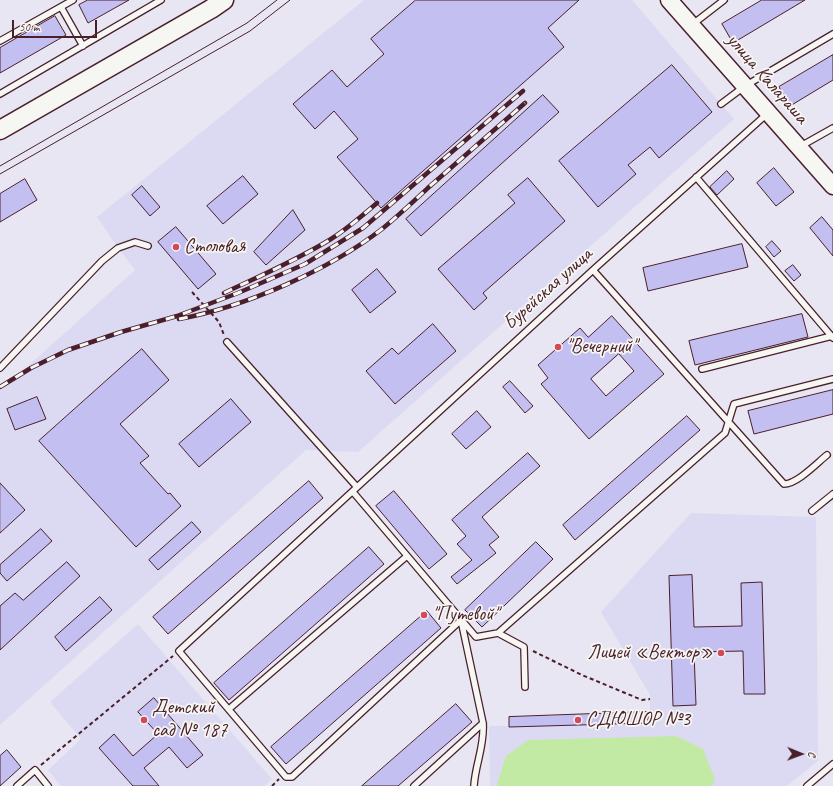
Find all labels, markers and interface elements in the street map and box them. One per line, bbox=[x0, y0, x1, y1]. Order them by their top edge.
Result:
scale bar bbox=[14, 12, 99, 38]
text: 50 m bbox=[19, 19, 39, 35]
street label: улица Калараша bbox=[721, 29, 813, 129]
place label: Столовая bbox=[184, 235, 245, 259]
marker: Столовая bbox=[171, 242, 181, 252]
street label: Бурейская улица bbox=[499, 243, 597, 335]
place label: "Вечерний" bbox=[566, 335, 637, 359]
marker: "Вечерний" bbox=[553, 342, 563, 352]
place label: "Путевой" bbox=[432, 603, 498, 627]
marker: "Путевой" bbox=[419, 610, 429, 620]
place label: Лицей «Вектор» bbox=[587, 641, 713, 665]
marker: Лицей «Вектор» bbox=[716, 648, 726, 658]
place label: Детский сад № 187 bbox=[152, 696, 227, 743]
place label: СДЮШОР №3 bbox=[586, 708, 690, 732]
marker: Детский сад № 187 bbox=[139, 715, 149, 725]
marker: СДЮШОР №3 bbox=[573, 715, 583, 725]
north arrow bbox=[781, 734, 821, 774]
text: С bbox=[806, 751, 820, 757]

